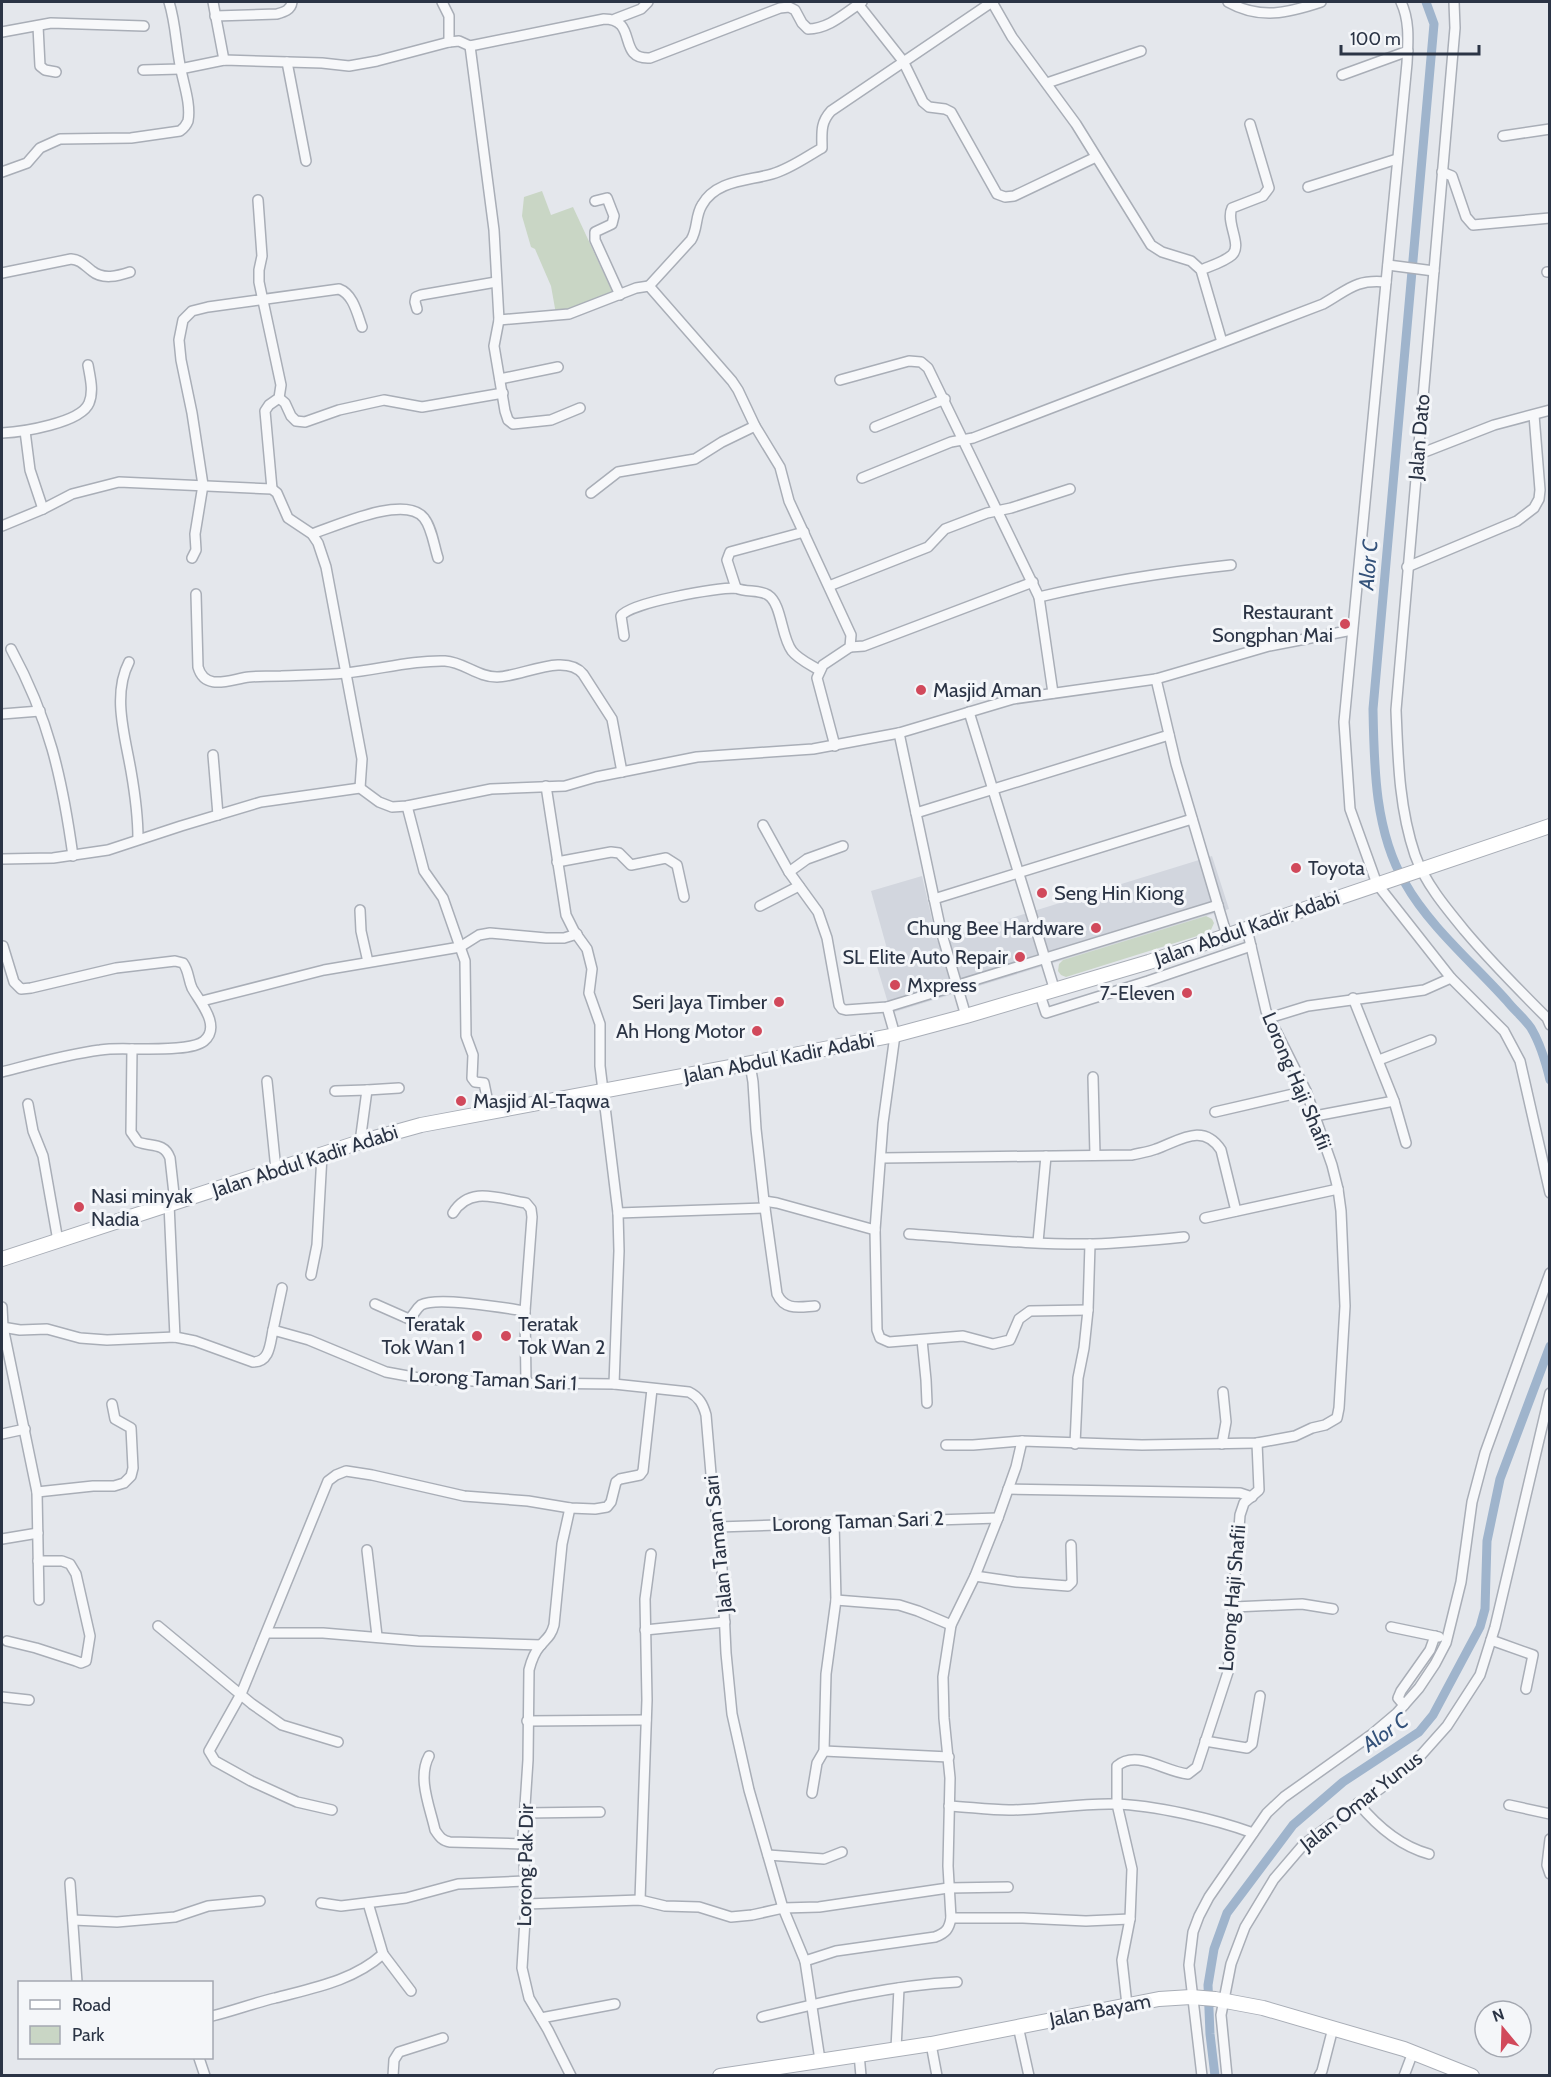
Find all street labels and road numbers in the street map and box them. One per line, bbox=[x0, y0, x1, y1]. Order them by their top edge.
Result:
street label: Jalan Dato bbox=[1403, 393, 1435, 482]
street label: Jalan Abdul Kadir Adabi bbox=[1150, 885, 1343, 971]
street label: Lorong Haji Shafii bbox=[1257, 1009, 1337, 1153]
street label: Jalan Abdul Kadir Adabi bbox=[681, 1028, 876, 1088]
street label: Jalan Abdul Kadir Adabi bbox=[208, 1120, 401, 1203]
street label: Lorong Taman Sari 1 bbox=[408, 1363, 578, 1395]
street label: Jalan Taman Sari bbox=[699, 1474, 737, 1615]
street label: Lorong Taman Sari 2 bbox=[772, 1506, 944, 1536]
street label: Lorong Haji Shafii bbox=[1214, 1524, 1250, 1672]
street label: Jalan Omar Yunus bbox=[1294, 1746, 1427, 1857]
street label: Lorong Pak Dir bbox=[512, 1803, 538, 1927]
street label: Jalan Bayam bbox=[1046, 1988, 1153, 2032]

